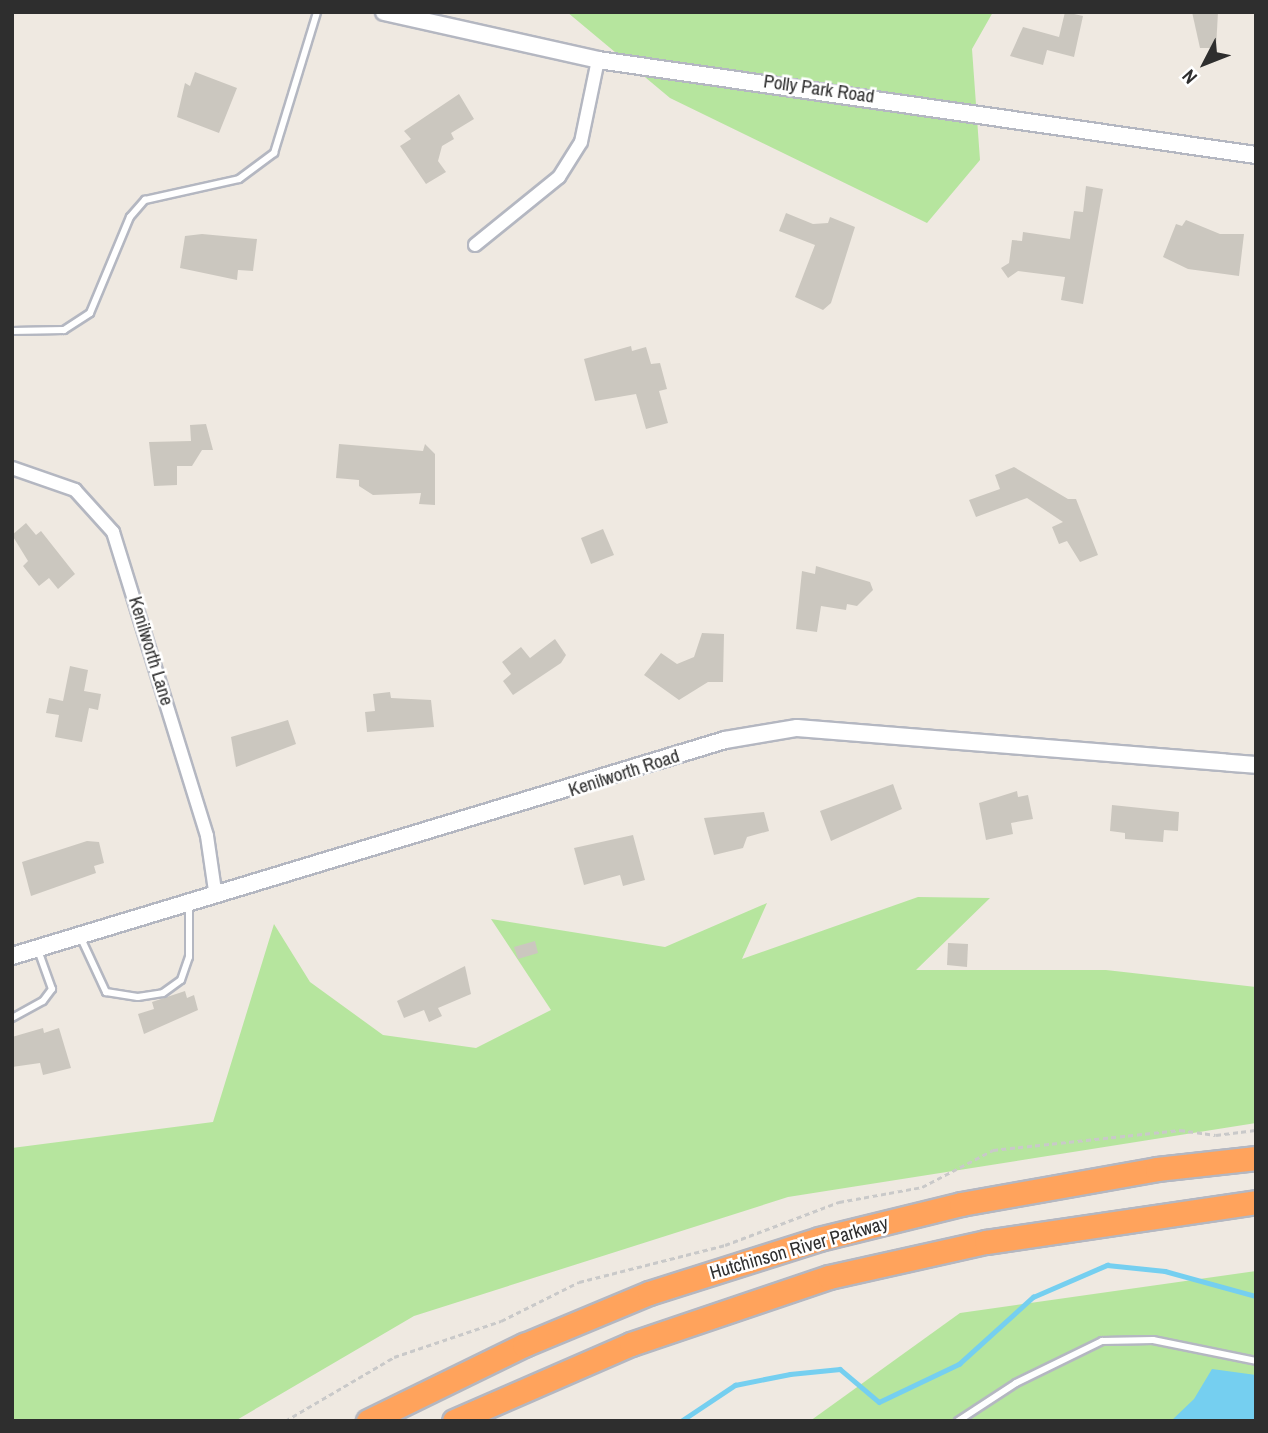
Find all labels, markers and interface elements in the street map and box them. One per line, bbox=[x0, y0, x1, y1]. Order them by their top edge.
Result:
north arrow bbox=[1170, 28, 1240, 98]
text: N bbox=[1176, 64, 1203, 90]
street label: Polly Park Road bbox=[762, 70, 876, 108]
street label: Kenilworth Lane bbox=[124, 594, 178, 708]
street label: Kenilworth Road bbox=[566, 744, 682, 802]
street label: Hutchinson River Parkway bbox=[707, 1212, 891, 1284]

